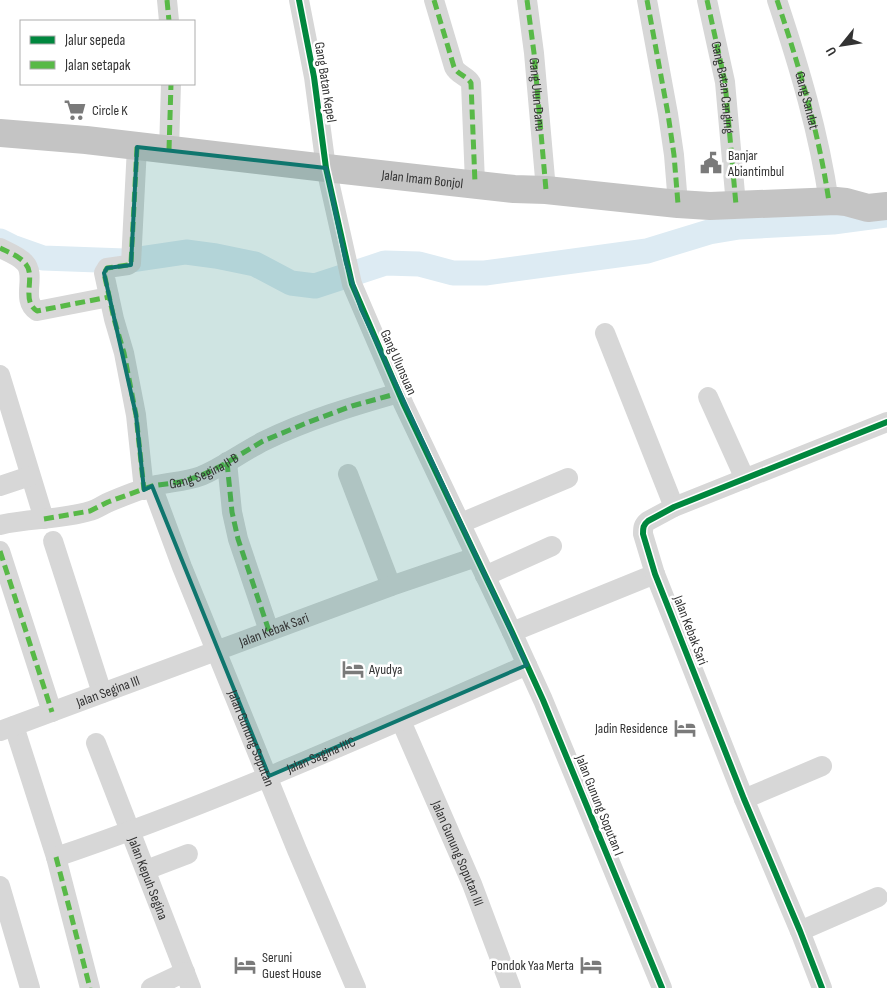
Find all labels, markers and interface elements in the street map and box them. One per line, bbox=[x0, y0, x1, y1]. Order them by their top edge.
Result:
legend bbox=[20, 20, 195, 85]
north arrow bbox=[817, 20, 867, 70]
text: Jalur sepeda bbox=[64, 31, 126, 50]
street label: Gang Batan Canging bbox=[707, 40, 738, 135]
street label: Gang Batan Kepel bbox=[311, 41, 340, 124]
text: U bbox=[822, 44, 840, 59]
text: Jalan setapak bbox=[64, 56, 131, 75]
street label: Gang Ulun Danu bbox=[525, 57, 549, 132]
street label: Gang Sandat bbox=[791, 70, 823, 131]
supermarket icon: Circle K bbox=[62, 97, 88, 123]
place label: Circle K bbox=[92, 102, 128, 119]
place label: Banjar Abiantimbul bbox=[727, 147, 784, 180]
public building icon: Banjar Abiantimbul bbox=[698, 150, 724, 176]
street label: Jalan Imam Bonjol bbox=[380, 166, 464, 192]
street label: Gang Ulunsuan bbox=[377, 327, 420, 398]
street label: Gang Segina II B bbox=[168, 450, 242, 492]
street label: Jalan Kebak Sari bbox=[669, 592, 712, 667]
street label: Jalan Kebak Sari bbox=[236, 609, 311, 651]
hotel icon: Ayudya bbox=[340, 656, 366, 682]
place label: Ayudya bbox=[368, 661, 403, 678]
street label: Jalan Segina III bbox=[73, 672, 142, 711]
street label: Jalan Gunung Soputan bbox=[224, 687, 278, 789]
hotel icon: Jadin Residence bbox=[672, 715, 698, 741]
place label: Jadin Residence bbox=[594, 720, 668, 737]
street label: Jalan Sagina IIIC bbox=[283, 733, 358, 778]
street label: Jalan Gunung Soputan I bbox=[571, 751, 627, 858]
street label: Jalan Gunung Soputan III bbox=[427, 797, 487, 908]
street label: Jalan Kepuh Segina bbox=[124, 834, 172, 922]
place label: Seruni Guest House bbox=[262, 949, 321, 982]
hotel icon: Seruni Guest House bbox=[232, 952, 258, 978]
hotel icon: Pondok Yaa Merta bbox=[578, 952, 604, 978]
place label: Pondok Yaa Merta bbox=[491, 957, 574, 974]

